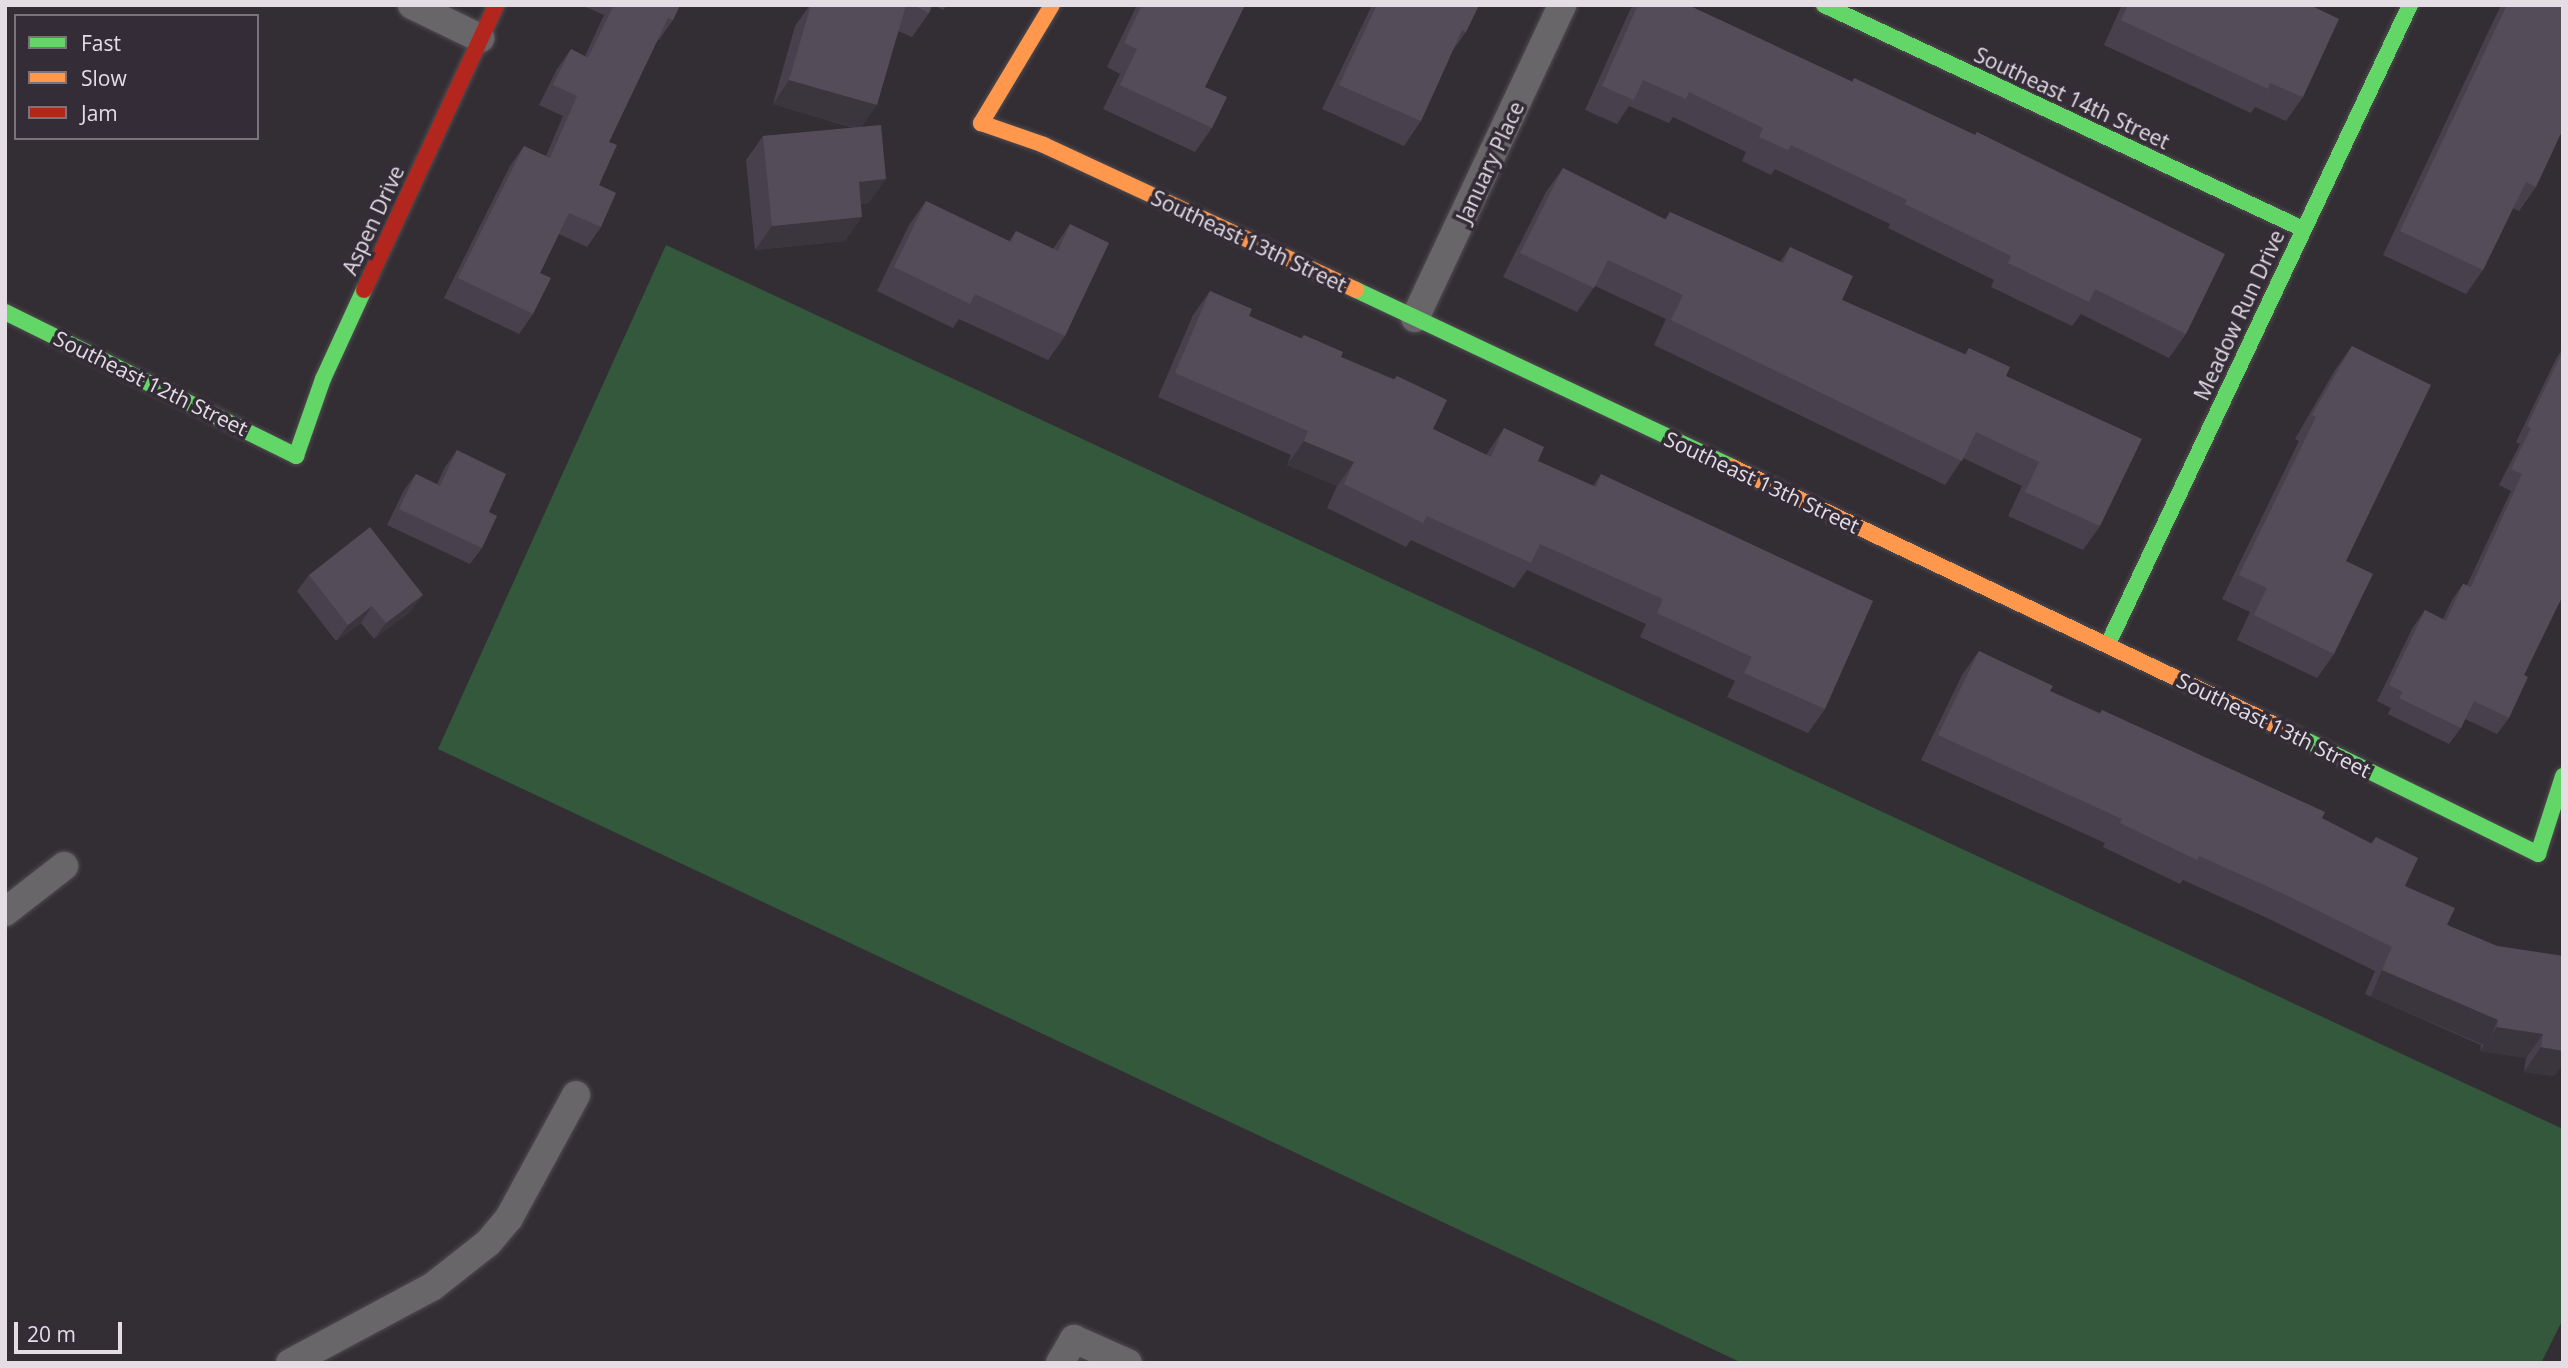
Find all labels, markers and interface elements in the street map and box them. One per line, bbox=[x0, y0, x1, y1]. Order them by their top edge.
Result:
legend bbox=[14, 14, 259, 140]
text: Fast bbox=[81, 29, 121, 57]
street label: Southeast 14th Street bbox=[1970, 42, 2174, 154]
text: Slow bbox=[81, 64, 127, 92]
street label: January Place bbox=[1451, 97, 1529, 227]
text: Jam bbox=[81, 99, 118, 127]
street label: Aspen Drive bbox=[337, 161, 409, 279]
street label: Southeast 13th Street bbox=[1147, 185, 1351, 297]
street label: Meadow Run Drive bbox=[2188, 226, 2290, 404]
street label: Southeast 12th Street bbox=[50, 325, 252, 441]
street label: Southeast 13th Street bbox=[1660, 426, 1864, 538]
street label: Southeast 13th Street bbox=[2173, 667, 2375, 783]
scale bar bbox=[18, 1308, 126, 1352]
text: 20 m bbox=[27, 1320, 76, 1348]

